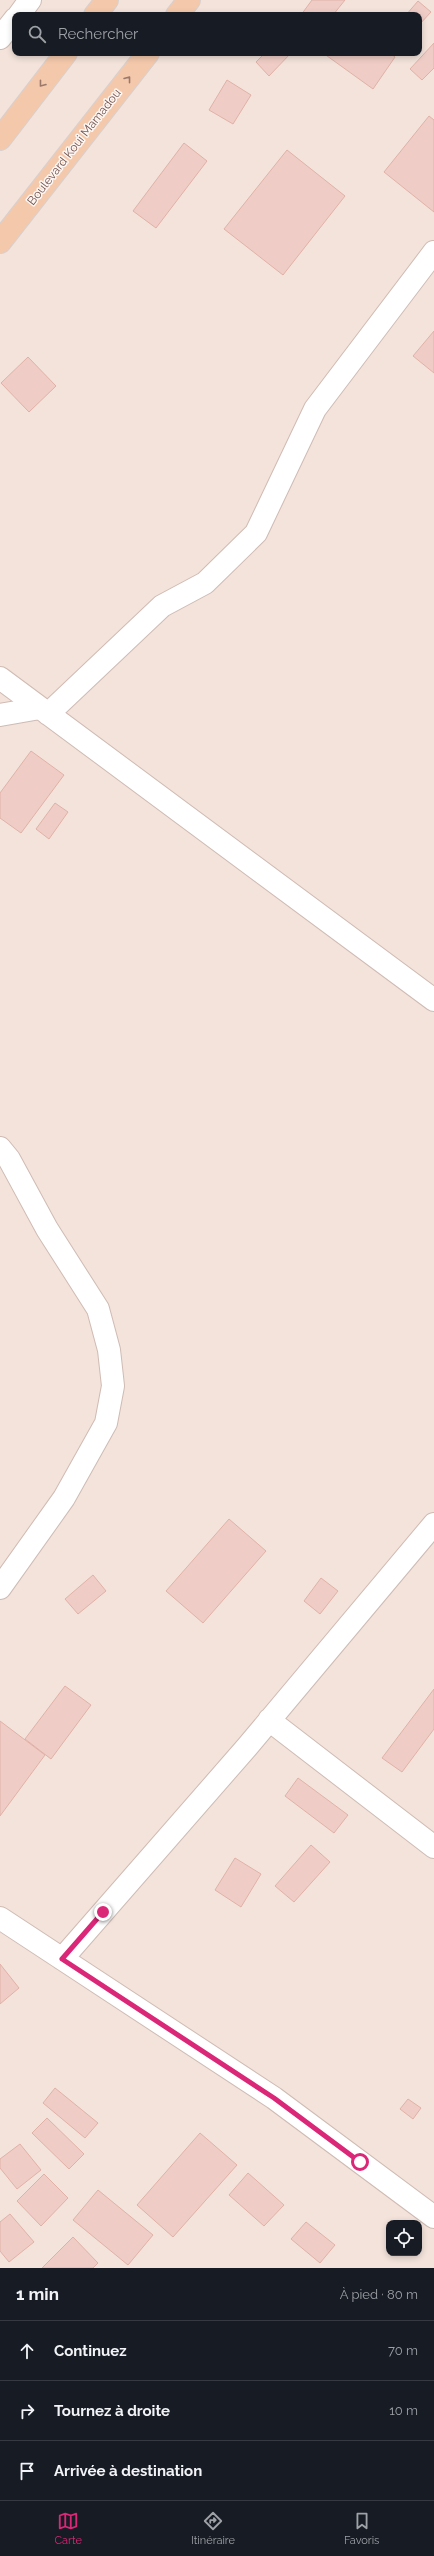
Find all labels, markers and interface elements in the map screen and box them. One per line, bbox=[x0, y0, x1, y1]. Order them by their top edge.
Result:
search box bbox=[12, 12, 422, 56]
icon: search bbox=[26, 23, 48, 45]
text: Rechercher bbox=[58, 25, 138, 43]
one-way arrow bbox=[123, 76, 130, 83]
one-way arrow bbox=[40, 79, 47, 86]
street label: Boulevard Koui Mamadou bbox=[24, 86, 124, 208]
route end bbox=[94, 1903, 112, 1921]
route start bbox=[351, 2153, 369, 2171]
map controls bbox=[386, 2220, 422, 2256]
button: locate bbox=[386, 2220, 422, 2256]
text: 1 min bbox=[16, 2284, 59, 2304]
text: À pied · 80 m bbox=[340, 2287, 418, 2302]
icon: ahead bbox=[16, 2340, 38, 2362]
text: Continuez bbox=[54, 2342, 127, 2360]
text: 70 m bbox=[388, 2343, 418, 2358]
icon: right bbox=[16, 2400, 38, 2422]
text: Tournez à droite bbox=[54, 2402, 170, 2420]
text: 10 m bbox=[389, 2403, 418, 2418]
icon: arrive bbox=[16, 2460, 38, 2482]
text: Arrivée à destination bbox=[54, 2462, 202, 2480]
tab: Carte bbox=[55, 2510, 82, 2547]
tab: Itinéraire bbox=[191, 2510, 235, 2547]
tab: Favoris bbox=[344, 2510, 379, 2547]

